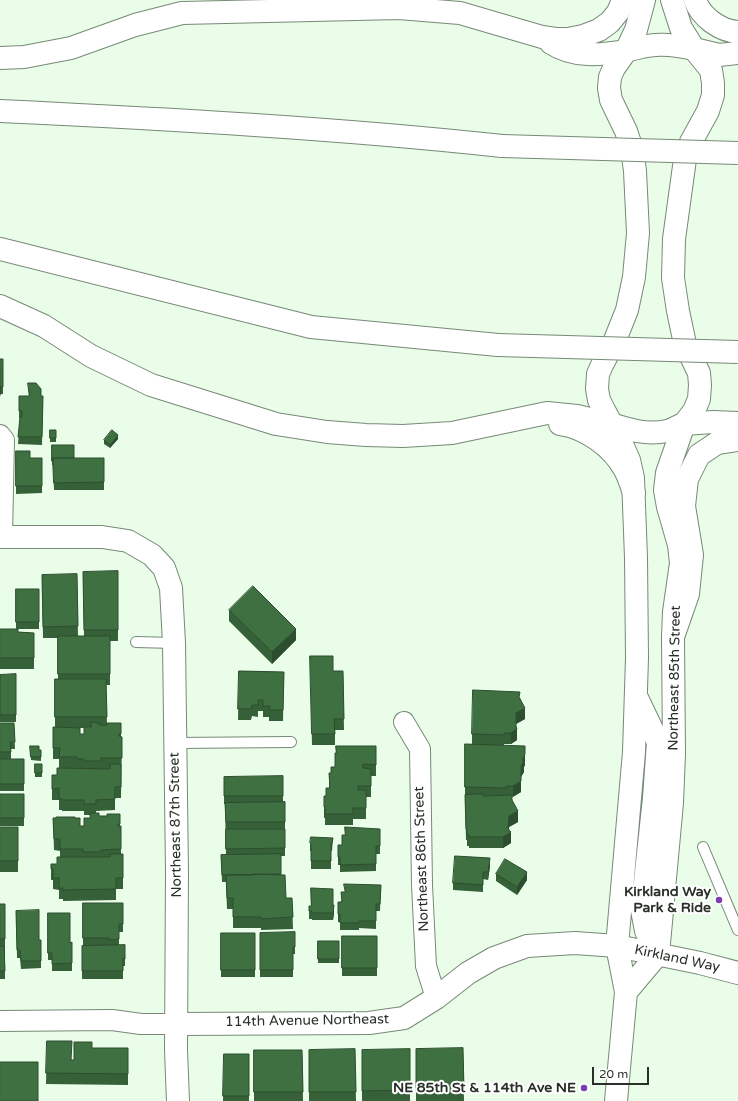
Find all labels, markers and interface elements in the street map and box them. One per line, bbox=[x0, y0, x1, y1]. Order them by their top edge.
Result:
street label: Northeast 85th Street bbox=[665, 605, 685, 751]
street label: Northeast 87th Street bbox=[166, 752, 186, 898]
street label: Northeast 86th Street bbox=[411, 786, 433, 932]
place label: Kirkland Way Park & Ride bbox=[624, 884, 711, 916]
marker: Kirkland Way Park & Ride bbox=[714, 895, 724, 905]
street label: Kirkland Way bbox=[633, 942, 721, 976]
street label: 114th Avenue Northeast bbox=[225, 1011, 389, 1031]
scale bar bbox=[594, 1059, 651, 1085]
text: 20 m bbox=[599, 1067, 628, 1081]
place label: NE 85th St & 114th Ave NE bbox=[393, 1080, 576, 1096]
marker: NE 85th St & 114th Ave NE bbox=[579, 1083, 589, 1093]

